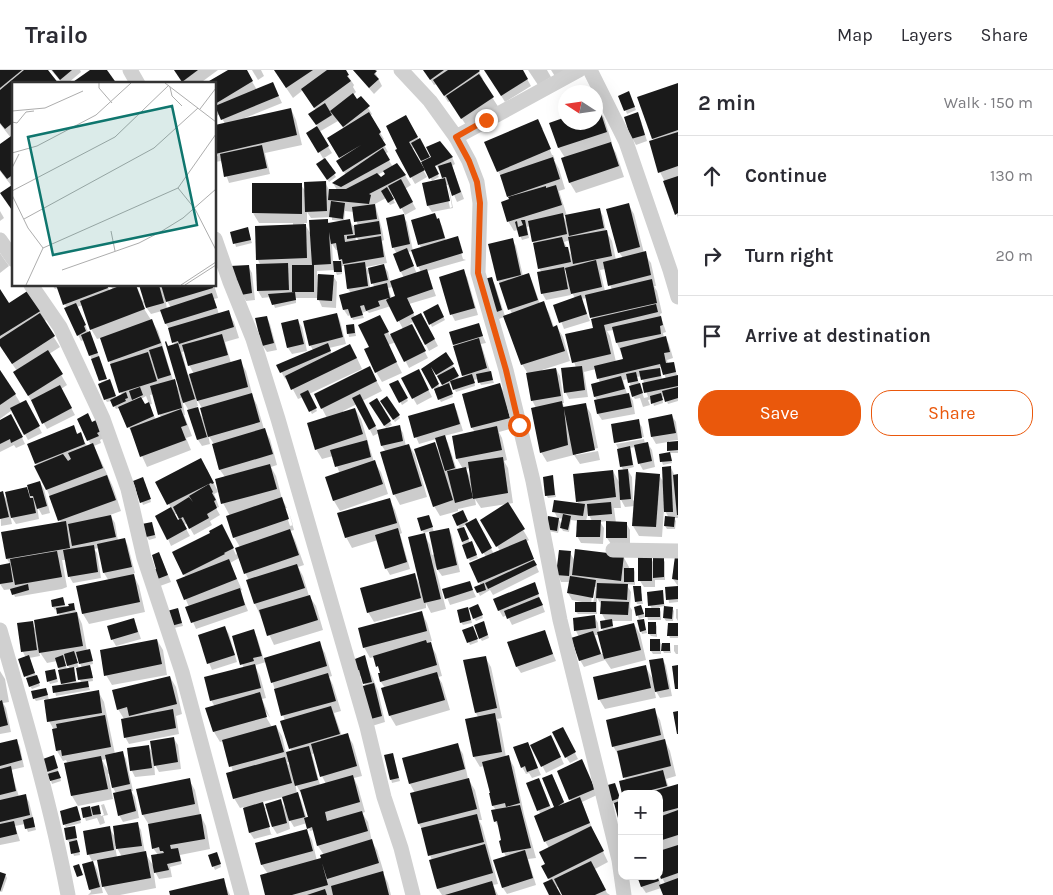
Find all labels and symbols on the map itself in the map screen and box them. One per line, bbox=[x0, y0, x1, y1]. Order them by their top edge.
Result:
inset map bbox=[12, 82, 216, 286]
north arrow bbox=[558, 85, 603, 130]
route end bbox=[475, 109, 498, 132]
route start bbox=[508, 414, 531, 437]

